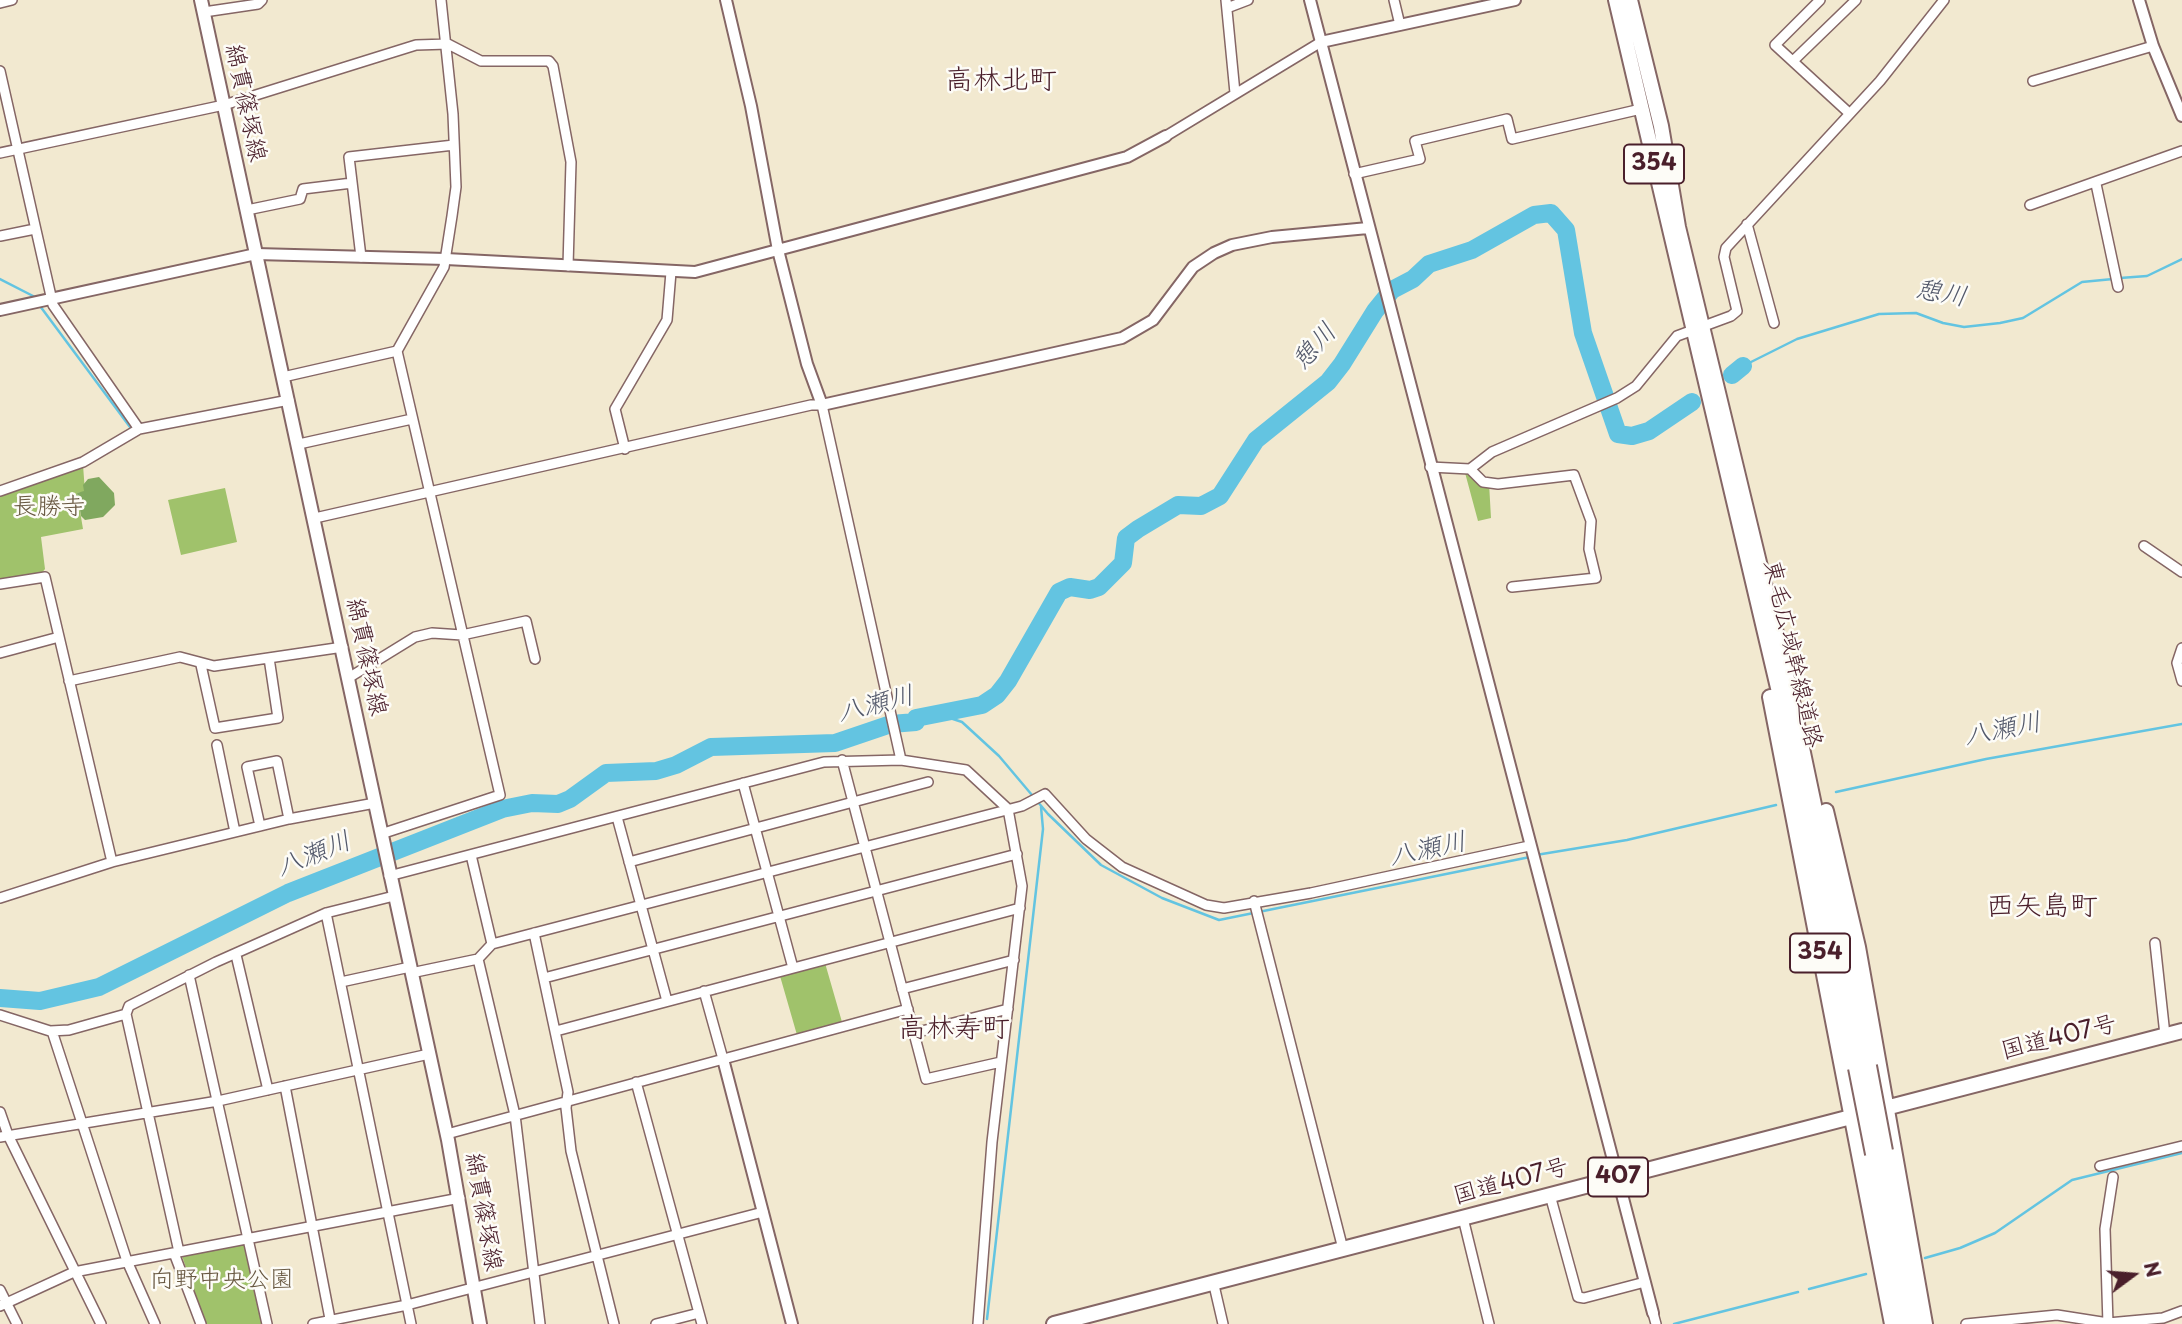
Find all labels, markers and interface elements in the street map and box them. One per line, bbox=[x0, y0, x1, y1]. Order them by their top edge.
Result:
street label: 綿貫篠塚線 bbox=[218, 41, 272, 165]
district label: 高林北町 bbox=[945, 64, 1057, 98]
road number: 354 bbox=[1624, 144, 1684, 183]
water label: 憩川 bbox=[1913, 274, 1969, 314]
water label: 憩川 bbox=[1286, 317, 1344, 377]
park label: 長勝寺 bbox=[13, 493, 85, 521]
street label: 東毛広域幹線道路 bbox=[1756, 557, 1828, 751]
street label: 綿貫篠塚線 bbox=[339, 595, 393, 719]
water label: 八瀬川 bbox=[834, 680, 918, 730]
water label: 八瀬川 bbox=[1962, 707, 2044, 753]
water label: 八瀬川 bbox=[272, 826, 356, 884]
water label: 八瀬川 bbox=[1387, 827, 1469, 873]
district label: 西矢島町 bbox=[1986, 890, 2098, 924]
road number: 354 bbox=[1790, 934, 1850, 972]
street label: 国道407号 bbox=[1998, 1010, 2120, 1066]
district label: 高林寿町 bbox=[898, 1012, 1010, 1046]
street label: 綿貫篠塚線 bbox=[458, 1150, 508, 1274]
street label: 国道407号 bbox=[1450, 1153, 1572, 1211]
road number: 407 bbox=[1588, 1158, 1648, 1196]
north arrow bbox=[2098, 1240, 2168, 1310]
text: N bbox=[2138, 1258, 2169, 1280]
park label: 向野中央公園 bbox=[150, 1266, 294, 1294]

